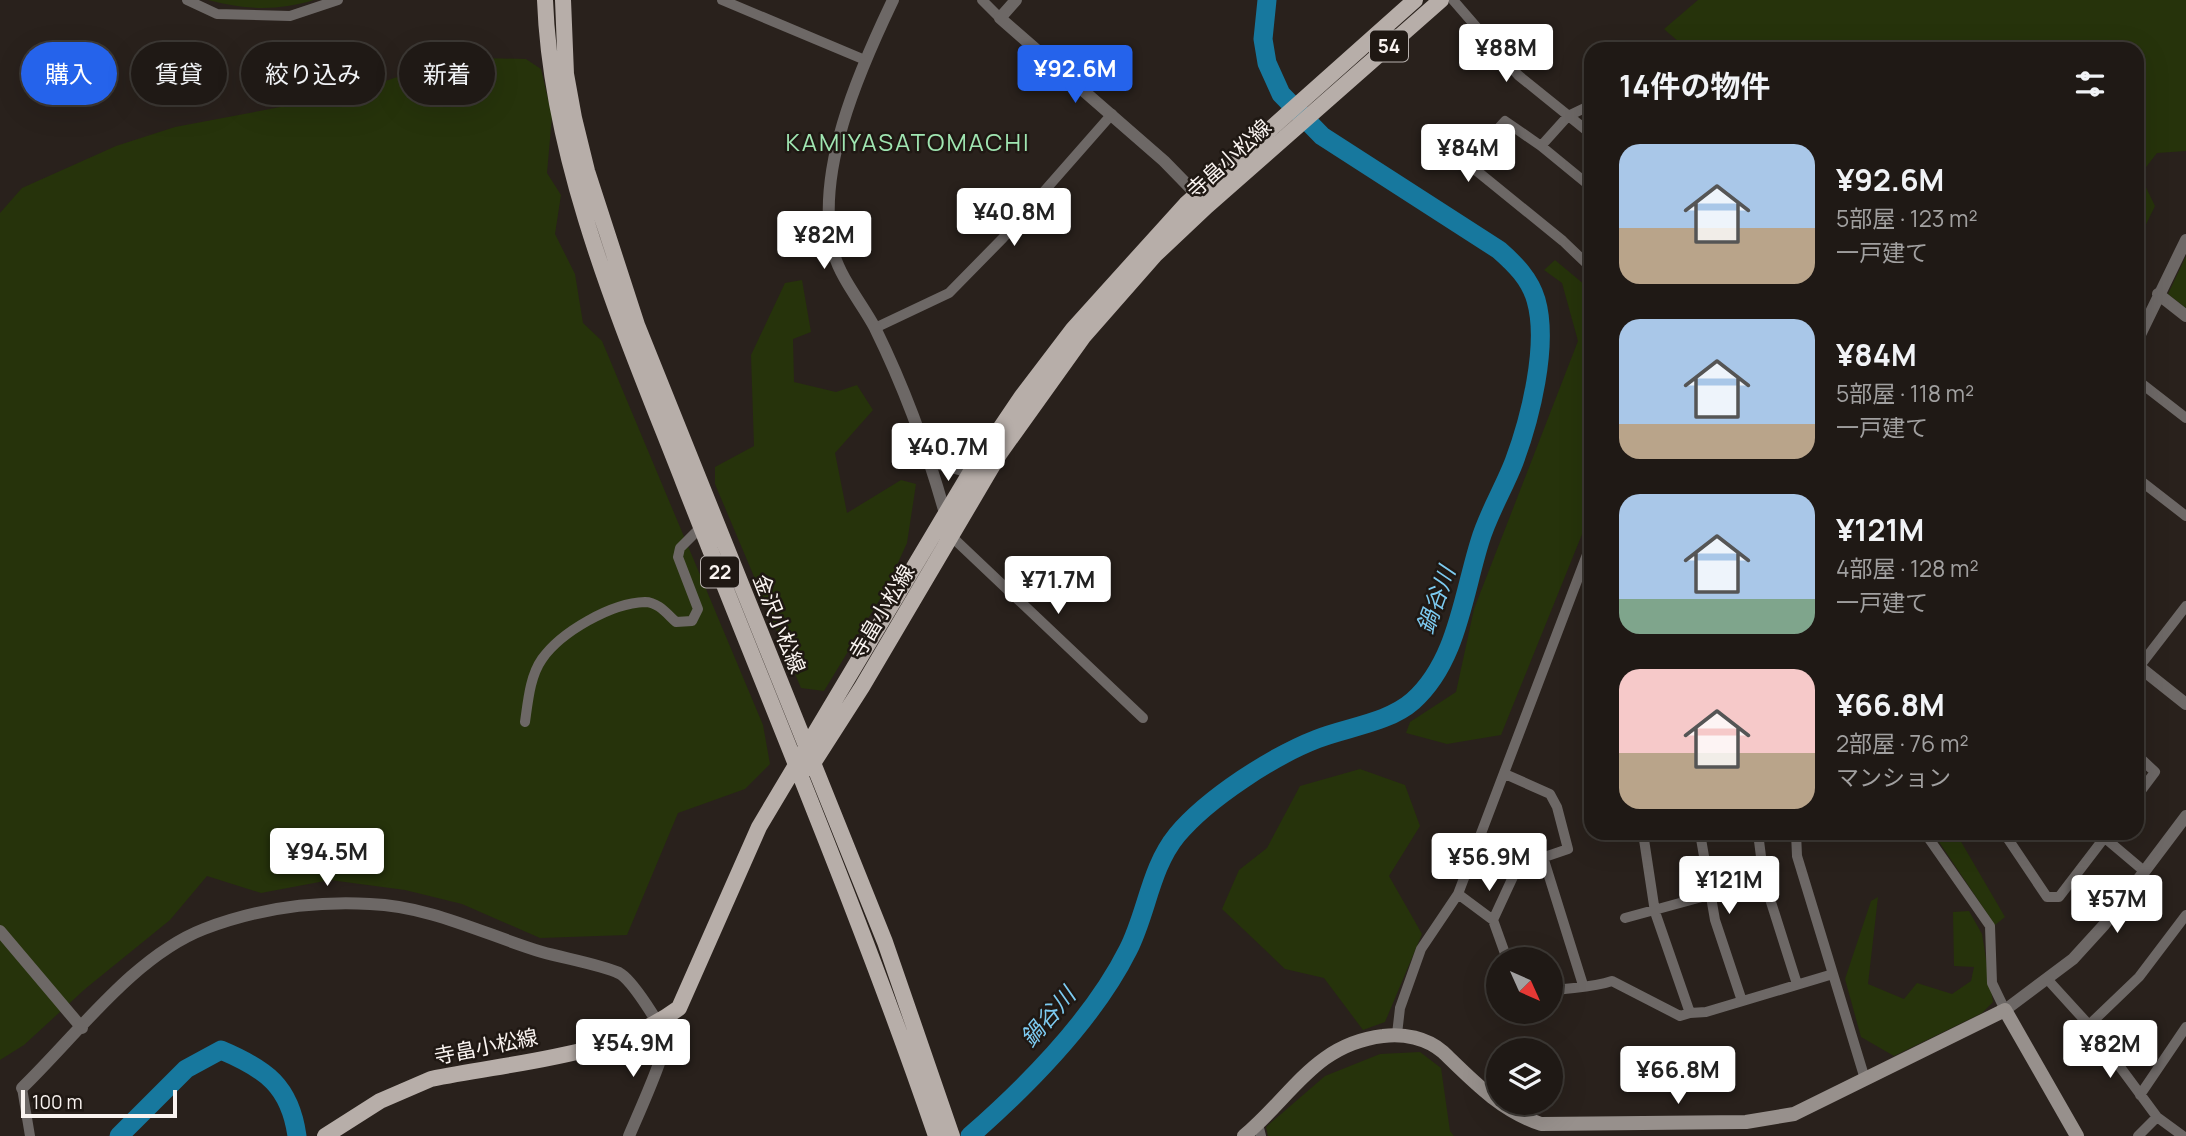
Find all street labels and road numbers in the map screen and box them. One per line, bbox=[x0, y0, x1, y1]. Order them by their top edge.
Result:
road number: 54 bbox=[1370, 30, 1408, 61]
street label: 寺畠小松線 bbox=[1180, 113, 1277, 204]
road number: 22 bbox=[701, 556, 739, 587]
street label: 寺畠小松線 bbox=[842, 559, 920, 664]
street label: 金沢小松線 bbox=[747, 570, 813, 678]
street label: 寺畠小松線 bbox=[432, 1022, 540, 1070]

